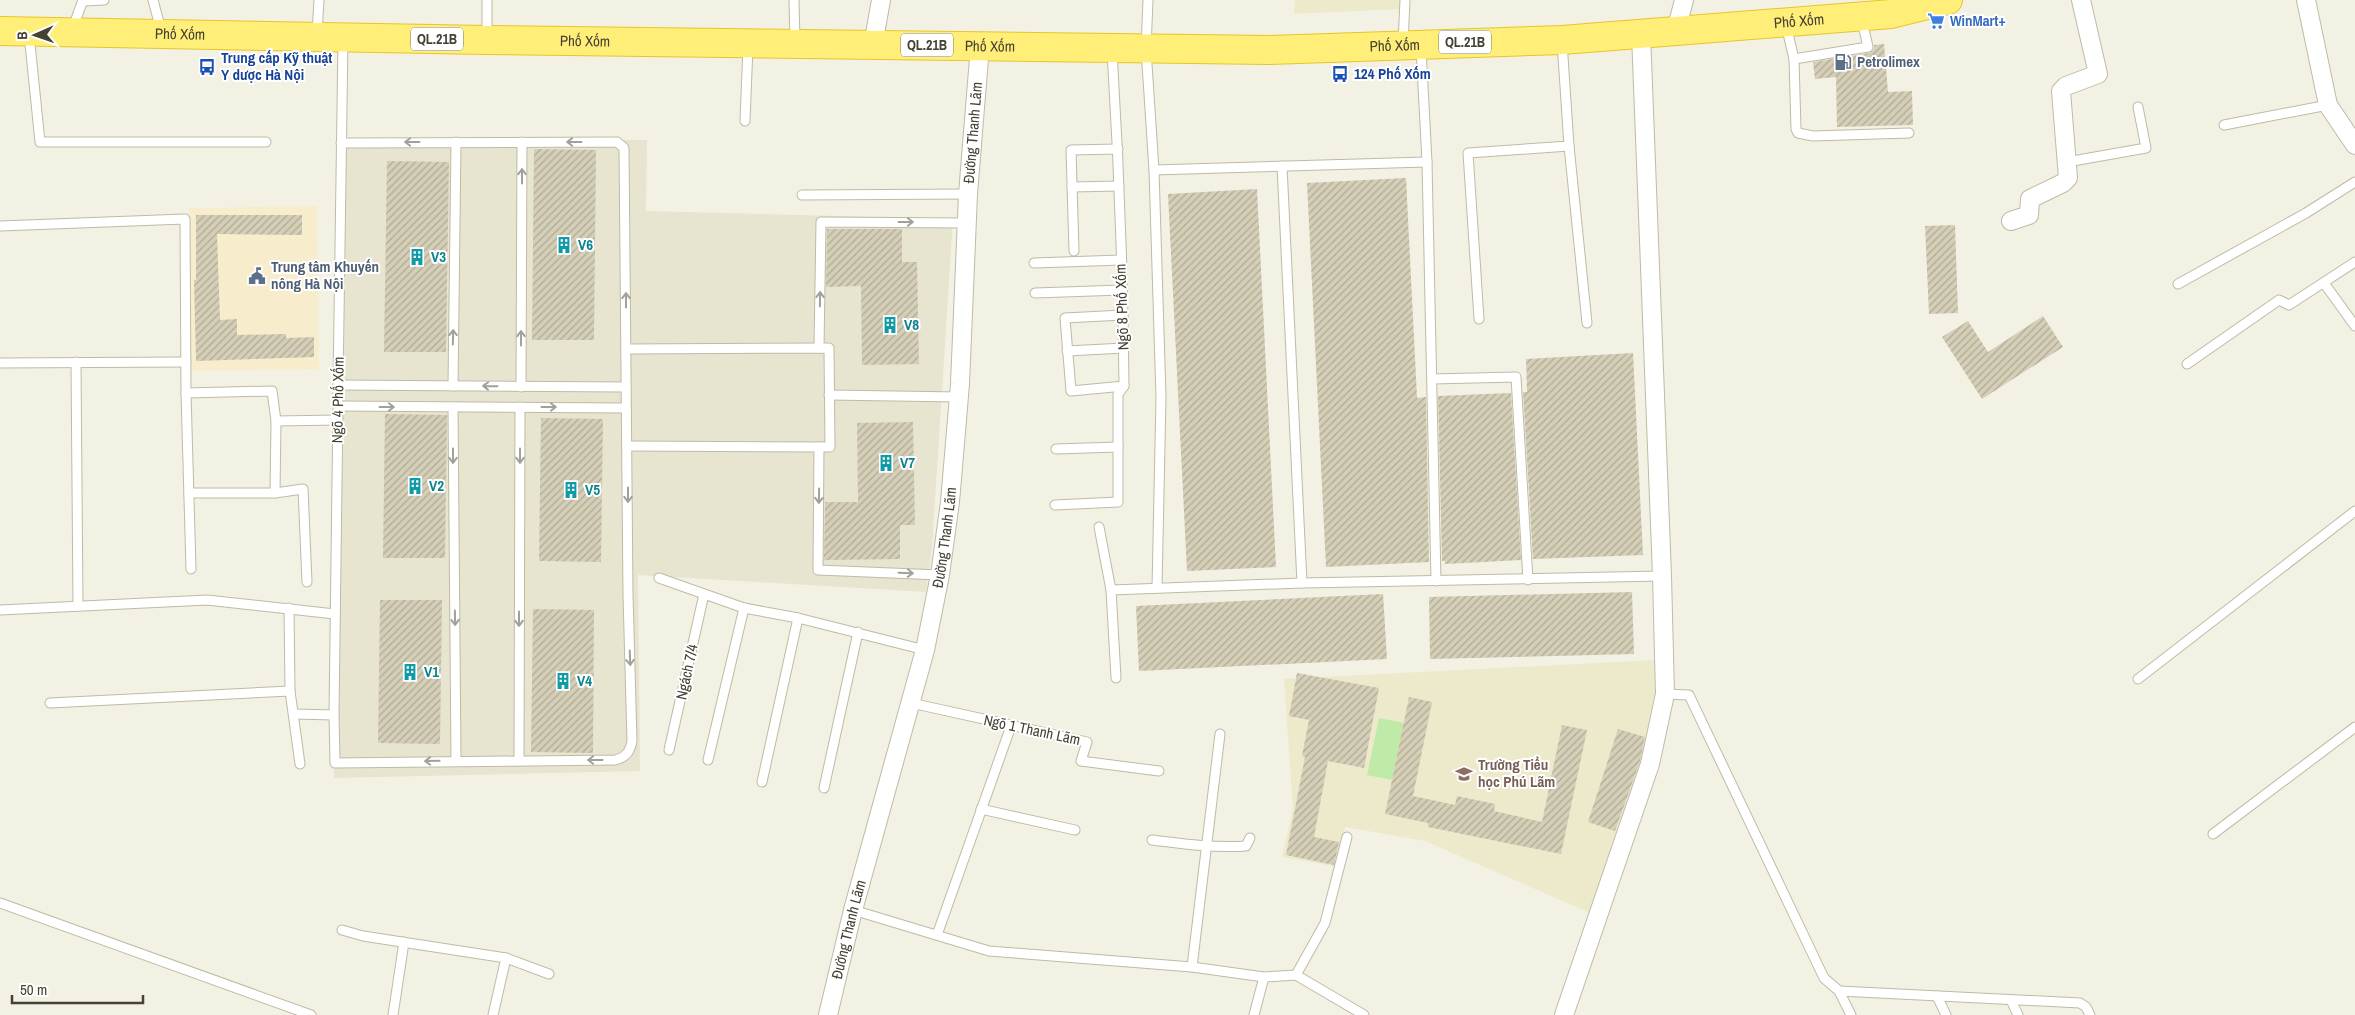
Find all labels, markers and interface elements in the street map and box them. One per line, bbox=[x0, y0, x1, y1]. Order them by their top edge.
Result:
street label: Phố Xốm bbox=[1773, 8, 1825, 33]
north arrow bbox=[10, 10, 60, 60]
place label: WinMart+ bbox=[1950, 10, 2006, 31]
supermarket icon: WinMart+ bbox=[1926, 11, 1946, 31]
street label: Phố Xốm bbox=[155, 23, 205, 45]
road number: QL.21B bbox=[411, 28, 463, 50]
street label: Phố Xốm bbox=[560, 30, 610, 52]
text: B bbox=[13, 31, 31, 40]
road number: QL.21B bbox=[1439, 31, 1491, 54]
road number: QL.21B bbox=[901, 34, 953, 56]
street label: Phố Xốm bbox=[1369, 34, 1420, 57]
street label: Phố Xốm bbox=[965, 35, 1015, 57]
place label: Trung cấp Kỹ thuật Y dược Hà Nội bbox=[221, 47, 332, 85]
place label: Petrolimex bbox=[1857, 51, 1920, 72]
fuel station icon: Petrolimex bbox=[1833, 52, 1853, 72]
bus stop icon: Trung cấp Kỹ thuật Y dược Hà Nội bbox=[197, 57, 217, 77]
place label: 124 Phố Xốm bbox=[1354, 63, 1431, 84]
bus stop icon: 124 Phố Xốm bbox=[1330, 64, 1350, 84]
street label: Đường Thanh Lãm bbox=[958, 81, 987, 184]
one-way arrow bbox=[404, 137, 420, 147]
one-way arrow bbox=[567, 137, 583, 147]
one-way arrow bbox=[517, 168, 527, 184]
one-way arrow bbox=[898, 217, 914, 227]
place label: V6 bbox=[578, 234, 593, 255]
building icon: V6 bbox=[554, 235, 574, 255]
place label: V3 bbox=[431, 246, 446, 267]
building icon: V3 bbox=[407, 247, 427, 267]
place label: Trung tâm Khuyến nông Hà Nội bbox=[271, 256, 379, 294]
street label: Ngõ 8 Phố Xốm bbox=[1109, 263, 1134, 351]
public building icon: Trung tâm Khuyến nông Hà Nội bbox=[247, 266, 267, 286]
one-way arrow bbox=[621, 292, 631, 308]
one-way arrow bbox=[815, 292, 825, 308]
place label: V8 bbox=[904, 314, 919, 335]
building icon: V8 bbox=[880, 315, 900, 335]
one-way arrow bbox=[448, 329, 458, 346]
one-way arrow bbox=[516, 330, 526, 346]
street label: Ngõ 4 Phố Xốm bbox=[326, 357, 349, 443]
one-way arrow bbox=[482, 382, 498, 391]
one-way arrow bbox=[378, 402, 395, 412]
one-way arrow bbox=[541, 402, 557, 412]
one-way arrow bbox=[448, 447, 458, 463]
one-way arrow bbox=[515, 448, 525, 464]
place label: V7 bbox=[900, 452, 915, 473]
building icon: V7 bbox=[876, 453, 896, 473]
place label: V2 bbox=[429, 475, 444, 496]
building icon: V2 bbox=[405, 476, 425, 496]
place label: V5 bbox=[585, 479, 600, 500]
building icon: V5 bbox=[561, 480, 581, 500]
one-way arrow bbox=[623, 486, 633, 503]
street label: Đường Thanh Lãm bbox=[927, 486, 961, 590]
one-way arrow bbox=[814, 488, 824, 504]
one-way arrow bbox=[898, 569, 914, 578]
one-way arrow bbox=[450, 610, 459, 626]
one-way arrow bbox=[514, 610, 524, 626]
street label: Ngách 7/4 bbox=[670, 642, 703, 702]
one-way arrow bbox=[625, 649, 634, 665]
place label: V1 bbox=[424, 661, 439, 682]
building icon: V1 bbox=[400, 662, 420, 682]
place label: V4 bbox=[577, 670, 592, 691]
building icon: V4 bbox=[553, 671, 573, 691]
street label: Ngõ 1 Thanh Lãm bbox=[982, 709, 1082, 750]
place label: Trường Tiểu học Phú Lãm bbox=[1478, 754, 1555, 792]
one-way arrow bbox=[587, 755, 603, 765]
one-way arrow bbox=[424, 756, 440, 766]
school or university icon: Trường Tiểu học Phú Lãm bbox=[1454, 764, 1474, 784]
street label: Đường Thanh Lãm bbox=[826, 877, 871, 981]
scale bar bbox=[12, 972, 144, 1004]
text: 50 m bbox=[20, 979, 47, 1000]

